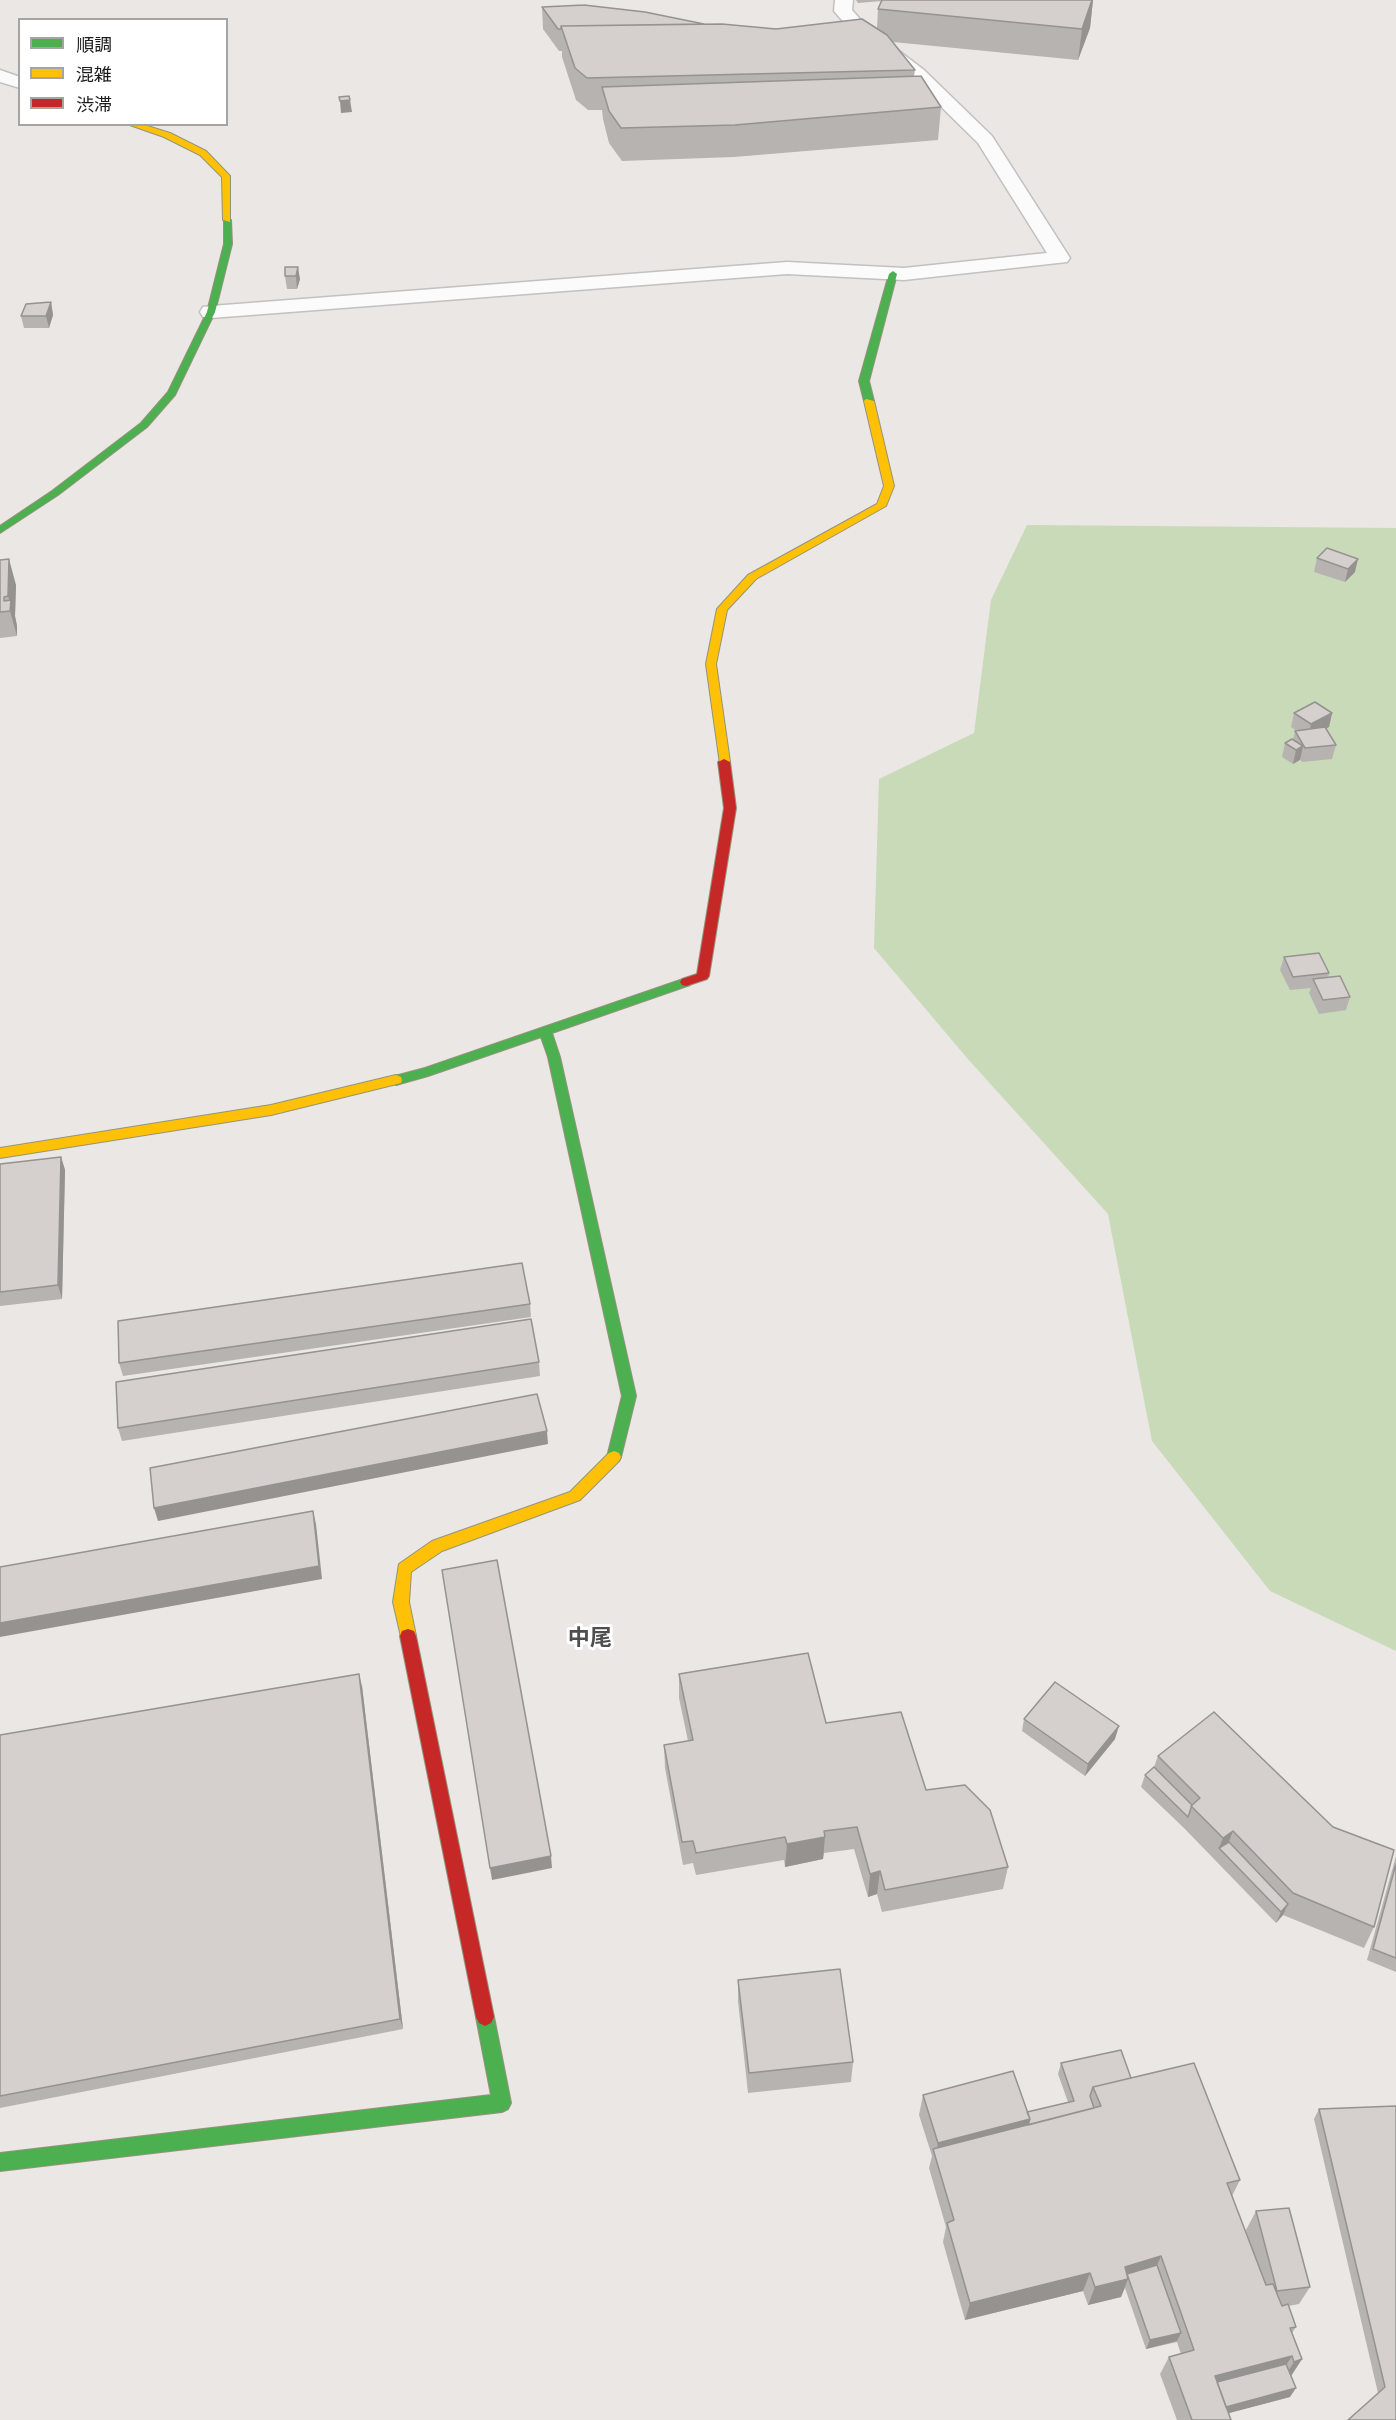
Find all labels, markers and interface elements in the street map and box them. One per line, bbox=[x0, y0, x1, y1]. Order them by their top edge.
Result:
legend bbox=[18, 18, 228, 126]
text: 順調 bbox=[76, 34, 112, 56]
text: 混雑 bbox=[76, 64, 112, 86]
text: 渋滞 bbox=[76, 94, 112, 116]
district label: 中尾 bbox=[568, 1626, 612, 1652]

